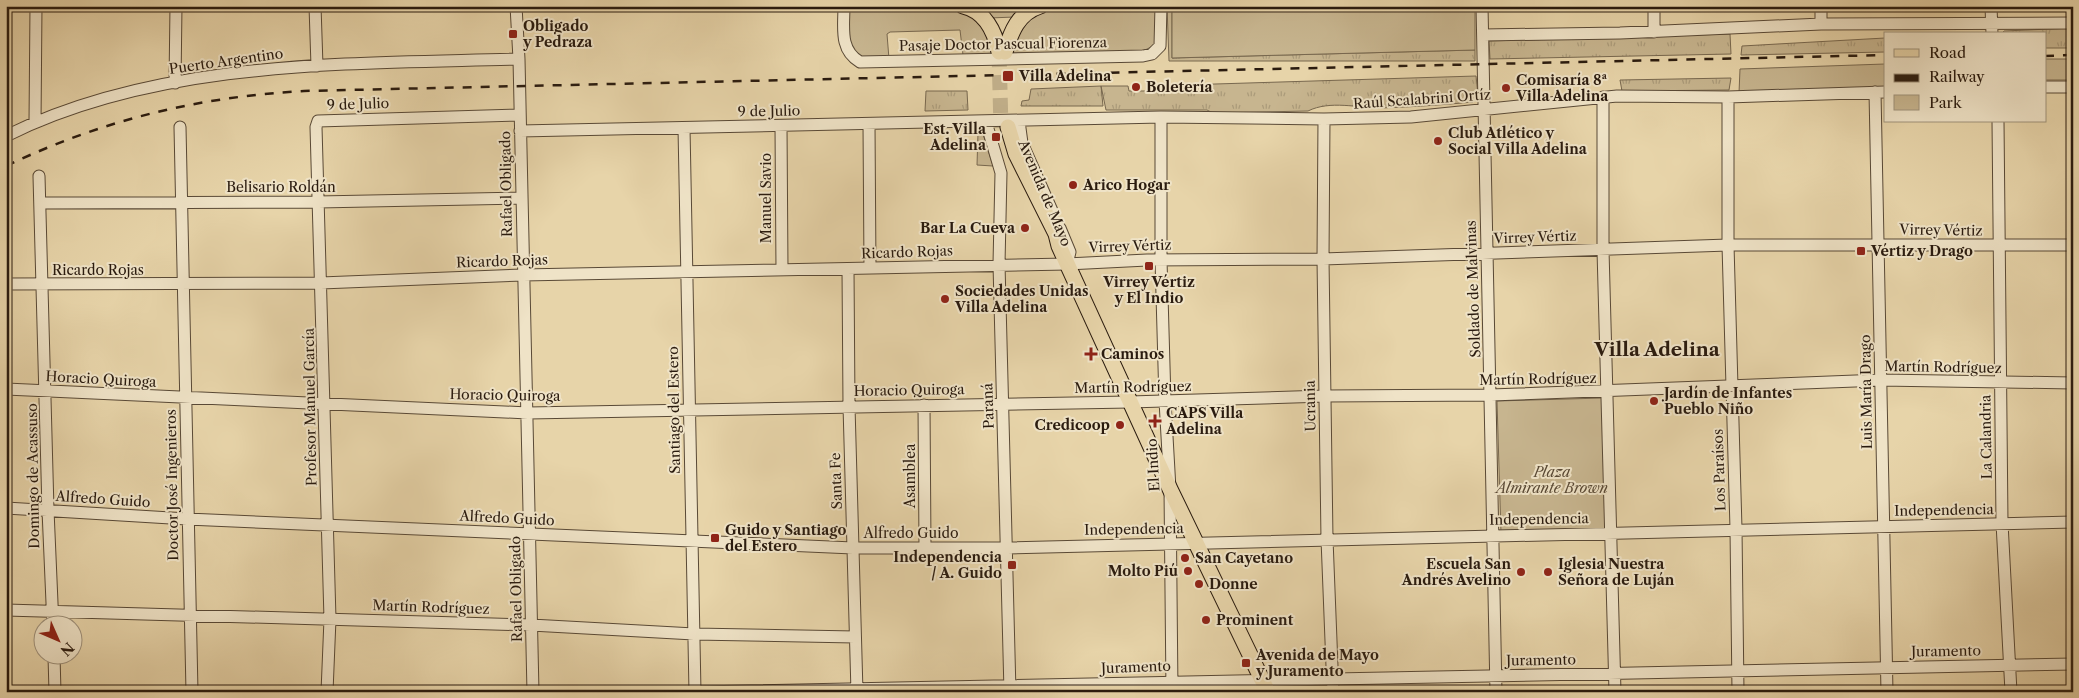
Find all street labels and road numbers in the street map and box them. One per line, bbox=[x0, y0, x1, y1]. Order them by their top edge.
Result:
street label: Pasaje Doctor Pascual Fiorenza bbox=[899, 33, 1108, 55]
street label: Puerto Argentino bbox=[168, 44, 284, 78]
street label: Raúl Scalabrini Ortíz bbox=[1353, 85, 1491, 113]
street label: 9 de Julio bbox=[326, 94, 390, 114]
street label: 9 de Julio bbox=[738, 101, 800, 121]
street label: Rafael Obligado bbox=[496, 131, 516, 237]
street label: Avenida de Mayo bbox=[1014, 136, 1076, 249]
street label: Manuel Savio bbox=[757, 153, 775, 243]
street label: Belisario Roldán bbox=[226, 178, 336, 196]
street label: Soldado de Malvinas bbox=[1462, 220, 1484, 358]
street label: Virrey Vértiz bbox=[1898, 220, 1983, 240]
street label: Virrey Vértiz bbox=[1492, 227, 1577, 247]
street label: Virrey Vértiz bbox=[1087, 236, 1172, 256]
street label: Ricardo Rojas bbox=[861, 241, 953, 263]
street label: Ricardo Rojas bbox=[456, 250, 548, 272]
street label: Ricardo Rojas bbox=[52, 261, 144, 279]
street label: Profesor Manuel García bbox=[300, 327, 320, 486]
street label: Luis María Drago bbox=[1856, 334, 1876, 450]
street label: Santiago del Estero bbox=[664, 346, 684, 474]
street label: Martín Rodríguez bbox=[1884, 357, 2002, 377]
street label: Horacio Quiroga bbox=[45, 367, 157, 391]
street label: Martín Rodríguez bbox=[1479, 369, 1597, 389]
street label: Martín Rodríguez bbox=[1074, 377, 1192, 397]
street label: Horacio Quiroga bbox=[853, 380, 965, 400]
street label: Ucrania bbox=[1301, 380, 1319, 432]
street label: Paraná bbox=[978, 382, 998, 429]
street label: Horacio Quiroga bbox=[449, 385, 561, 405]
street label: La Calandria bbox=[1976, 394, 1996, 479]
street label: Domingo de Acassuso bbox=[23, 403, 43, 549]
street label: Doctor José Ingenieros bbox=[162, 409, 182, 561]
street label: Los Paraísos bbox=[1709, 429, 1729, 511]
street label: El Indio bbox=[1143, 438, 1163, 492]
street label: Asamblea bbox=[901, 443, 919, 509]
street label: Santa Fe bbox=[826, 452, 846, 510]
street label: Alfredo Guido bbox=[54, 487, 151, 511]
street label: Independencia bbox=[1894, 500, 1995, 520]
street label: Alfredo Guido bbox=[458, 506, 555, 529]
street label: Independencia bbox=[1489, 509, 1590, 529]
street label: Independencia bbox=[1084, 519, 1185, 539]
street label: Alfredo Guido bbox=[862, 524, 959, 542]
street label: Rafael Obligado bbox=[506, 536, 526, 642]
street label: Martín Rodríguez bbox=[372, 596, 490, 618]
street label: Juramento bbox=[1909, 641, 1981, 661]
street label: Juramento bbox=[1504, 650, 1576, 670]
street label: Juramento bbox=[1099, 657, 1171, 677]

